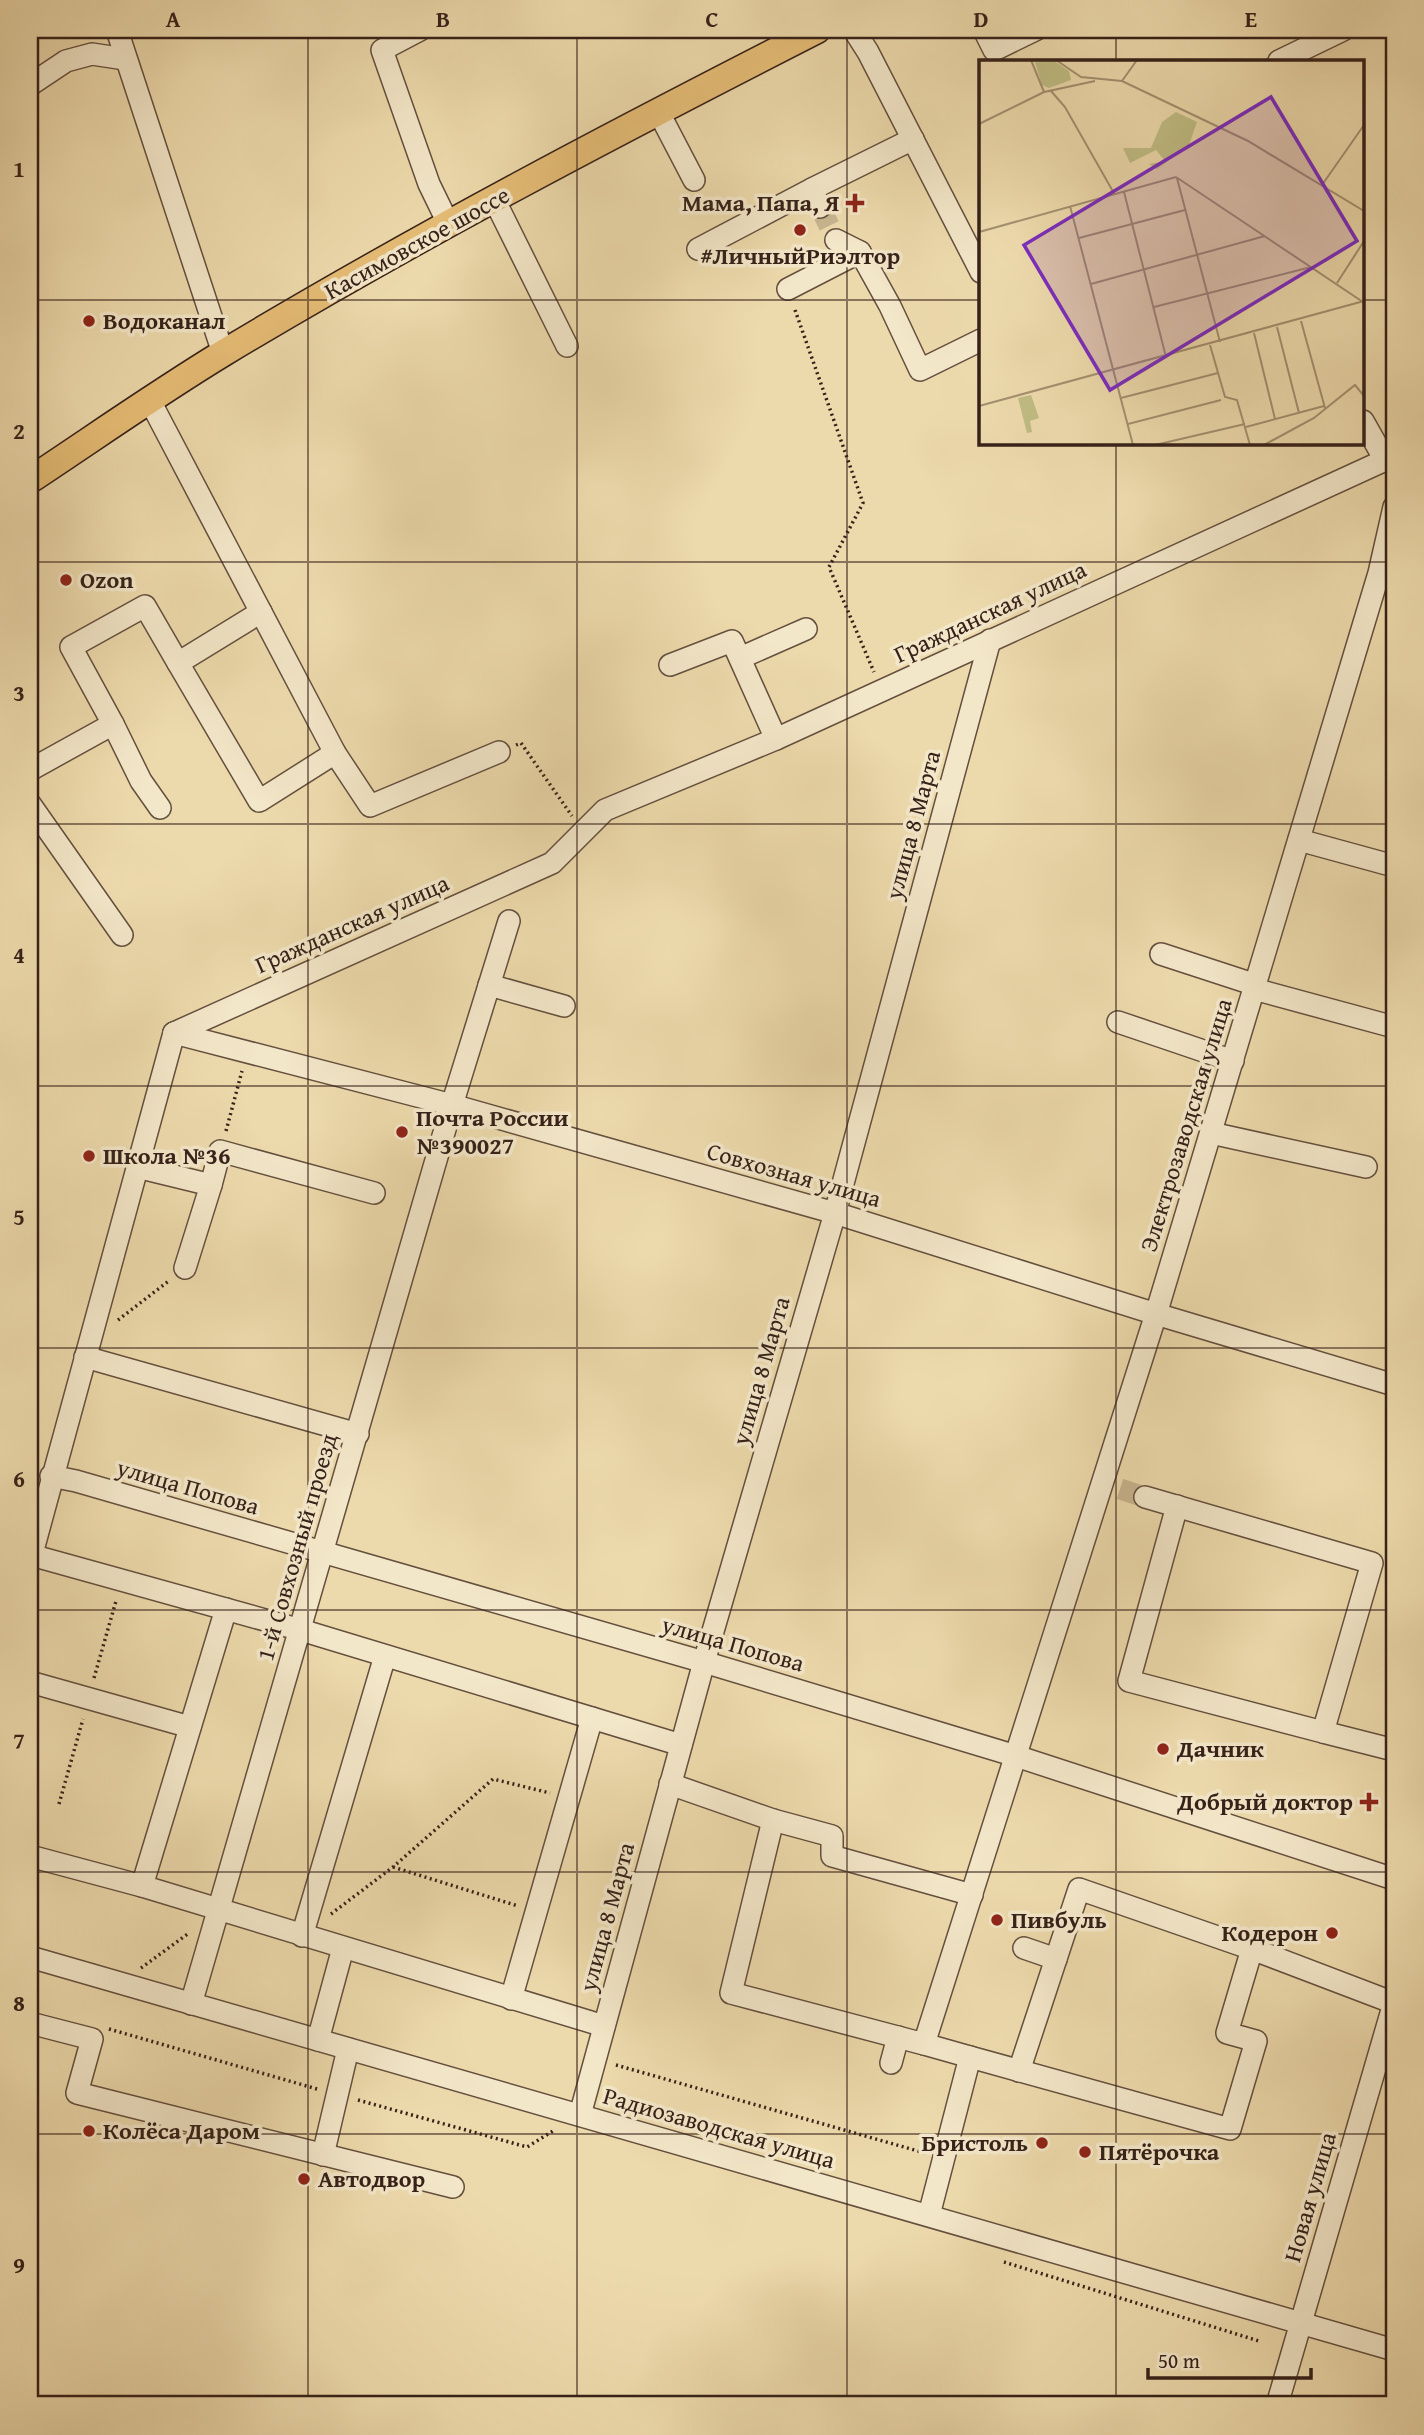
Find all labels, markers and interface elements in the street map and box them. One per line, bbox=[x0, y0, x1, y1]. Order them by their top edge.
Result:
text: A bbox=[166, 2, 181, 35]
text: B bbox=[436, 2, 450, 35]
text: C bbox=[705, 2, 719, 35]
text: D bbox=[974, 2, 989, 35]
text: E bbox=[1245, 2, 1257, 35]
inset map bbox=[979, 60, 1364, 444]
text: 1 bbox=[13, 152, 25, 185]
street label: Касимовское шоссе bbox=[318, 177, 516, 308]
place label: Мама, Папа, Я bbox=[682, 185, 839, 220]
marker: Мама, Папа, Я bbox=[845, 193, 865, 213]
marker: #ЛичныйРиэлтор bbox=[792, 222, 808, 238]
place label: #ЛичныйРиэлтор bbox=[700, 238, 900, 273]
place label: Водоканал bbox=[103, 303, 225, 338]
marker: Водоканал bbox=[81, 313, 97, 329]
text: 2 bbox=[13, 414, 25, 447]
street label: Гражданская улица bbox=[888, 551, 1092, 672]
place label: Ozon bbox=[80, 562, 134, 597]
marker: Ozon bbox=[58, 572, 74, 588]
text: 3 bbox=[13, 676, 25, 709]
street label: улица 8 Марта bbox=[876, 746, 949, 904]
street label: Гражданская улица bbox=[249, 865, 455, 982]
text: 4 bbox=[13, 938, 25, 971]
street label: Электрозаводская улица bbox=[1130, 993, 1241, 1256]
place label: Почта России №390027 bbox=[416, 1100, 569, 1163]
marker: Почта России №390027 bbox=[394, 1124, 410, 1140]
street label: Совхозная улица bbox=[703, 1133, 886, 1216]
place label: Школа №36 bbox=[103, 1138, 231, 1173]
marker: Школа №36 bbox=[81, 1148, 97, 1164]
text: 5 bbox=[13, 1200, 25, 1233]
street label: улица 8 Марта bbox=[722, 1292, 799, 1450]
street label: 1-й Совхозный проезд bbox=[247, 1429, 346, 1665]
street label: улица Попова bbox=[112, 1449, 264, 1524]
text: 6 bbox=[13, 1462, 25, 1495]
street label: улица Попова bbox=[657, 1606, 809, 1681]
text: 7 bbox=[13, 1724, 25, 1757]
place label: Дачник bbox=[1176, 1731, 1264, 1766]
marker: Дачник bbox=[1155, 1741, 1171, 1757]
place label: Добрый доктор bbox=[1176, 1784, 1353, 1819]
marker: Добрый доктор bbox=[1359, 1792, 1379, 1812]
street label: улица 8 Марта bbox=[570, 1838, 643, 1996]
place label: Пивбуль bbox=[1011, 1902, 1107, 1937]
marker: Пивбуль bbox=[989, 1912, 1005, 1928]
place label: Кодерон bbox=[1222, 1915, 1318, 1950]
marker: Кодерон bbox=[1324, 1925, 1340, 1941]
text: 8 bbox=[13, 1986, 25, 2019]
street label: Радиозаводская улица bbox=[599, 2078, 840, 2178]
place label: Колёса Даром bbox=[103, 2113, 260, 2148]
marker: Колёса Даром bbox=[81, 2123, 97, 2139]
place label: Бристоль bbox=[921, 2125, 1028, 2160]
street label: Новая улица bbox=[1274, 2127, 1345, 2266]
place label: Пятёрочка bbox=[1099, 2134, 1220, 2169]
marker: Бристоль bbox=[1034, 2135, 1050, 2151]
marker: Пятёрочка bbox=[1077, 2144, 1093, 2160]
place label: Автодвор bbox=[318, 2161, 425, 2196]
marker: Автодвор bbox=[296, 2171, 312, 2187]
text: 9 bbox=[13, 2248, 25, 2281]
scale bar bbox=[1148, 2337, 1310, 2381]
text: 50 m bbox=[1158, 2345, 1200, 2376]

